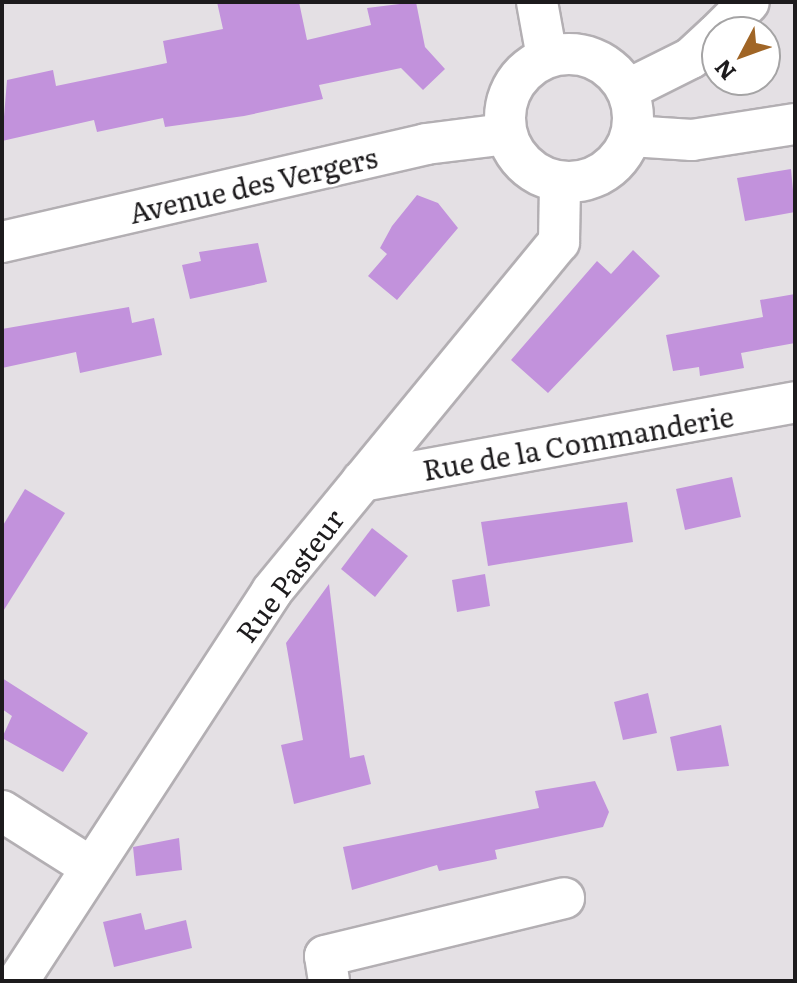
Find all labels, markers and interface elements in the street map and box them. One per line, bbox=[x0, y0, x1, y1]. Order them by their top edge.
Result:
north arrow bbox=[701, 16, 781, 96]
text: N bbox=[706, 53, 743, 89]
street label: Avenue des Vergers bbox=[126, 139, 380, 229]
street label: Rue de la Commanderie bbox=[420, 398, 736, 486]
street label: Rue Pasteur bbox=[228, 502, 350, 648]

